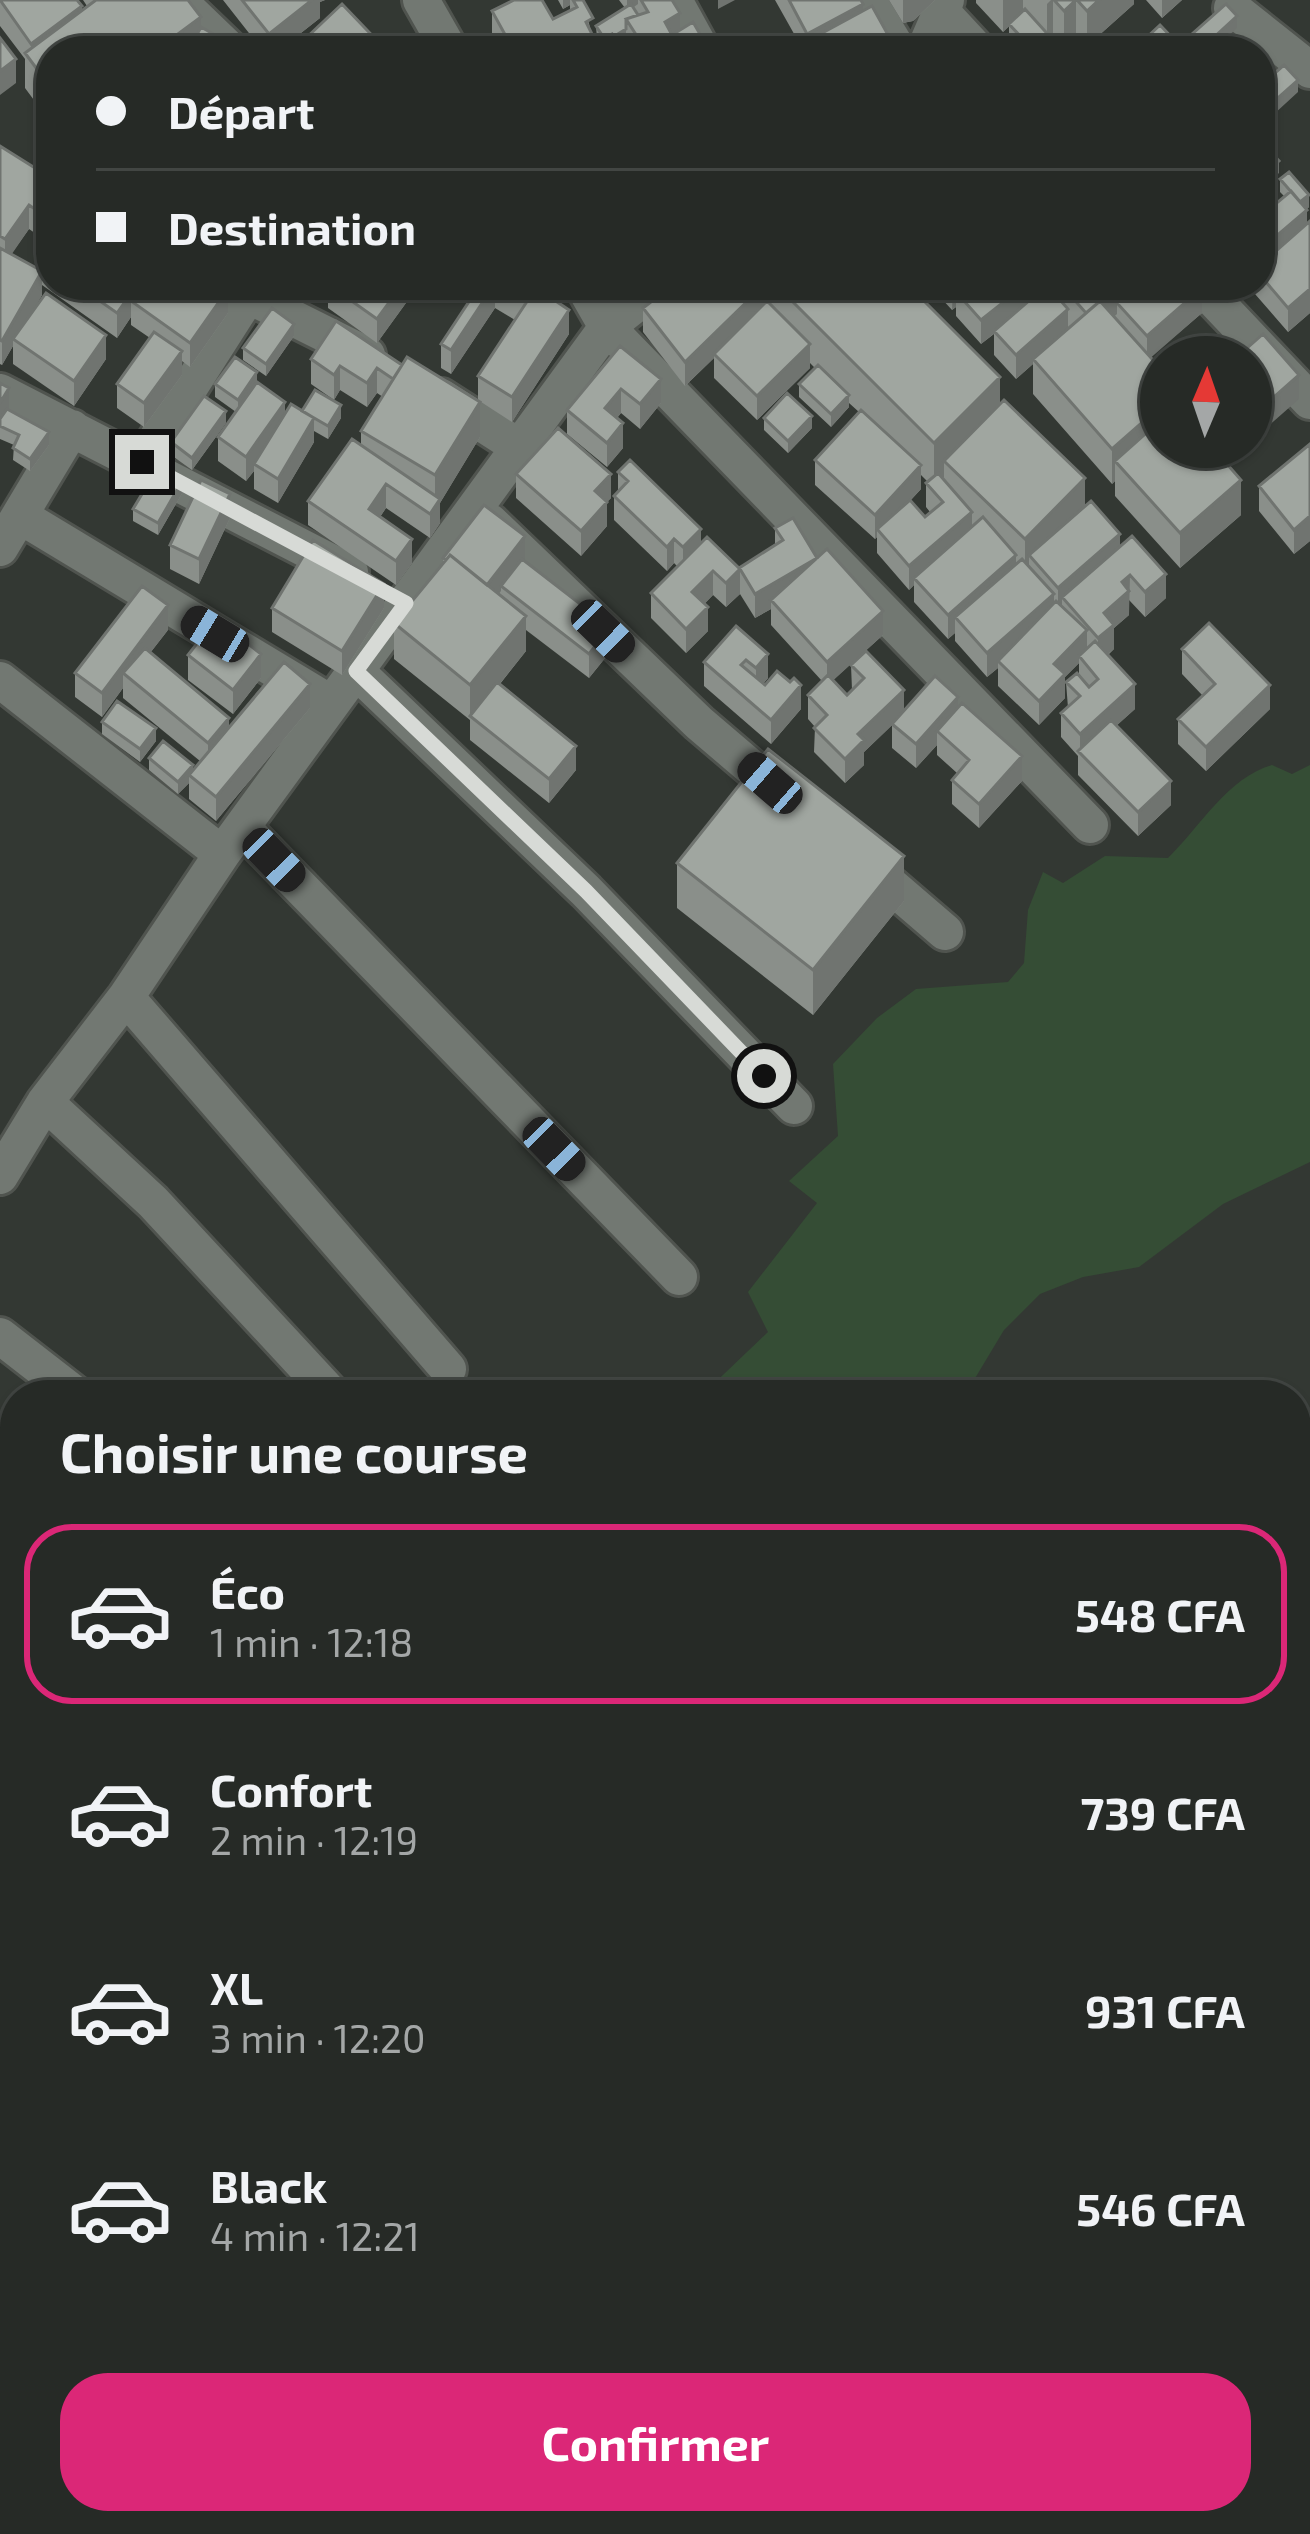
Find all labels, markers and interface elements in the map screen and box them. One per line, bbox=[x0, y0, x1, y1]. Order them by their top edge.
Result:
text: Départ bbox=[168, 84, 314, 138]
text: Destination bbox=[168, 200, 416, 254]
north arrow bbox=[1140, 336, 1272, 468]
map controls bbox=[1140, 336, 1272, 468]
route end bbox=[115, 435, 169, 489]
car bbox=[565, 593, 641, 669]
car bbox=[175, 600, 255, 668]
car bbox=[731, 746, 809, 820]
car bbox=[236, 822, 312, 898]
route start bbox=[737, 1049, 791, 1103]
car bbox=[516, 1111, 592, 1187]
text: Choisir une course bbox=[60, 1419, 528, 1484]
icon: car bbox=[66, 1560, 174, 1668]
text: Éco bbox=[210, 1564, 285, 1618]
text: 548 CFA bbox=[1075, 1587, 1245, 1641]
text: 1 min · 12:18 bbox=[210, 1618, 413, 1665]
icon: car bbox=[66, 1758, 174, 1866]
text: Confort bbox=[210, 1762, 372, 1816]
text: 739 CFA bbox=[1081, 1785, 1245, 1839]
text: 2 min · 12:19 bbox=[210, 1816, 418, 1863]
icon: car bbox=[66, 1956, 174, 2064]
text: XL bbox=[210, 1960, 263, 2014]
text: 931 CFA bbox=[1085, 1983, 1245, 2037]
text: 3 min · 12:20 bbox=[210, 2014, 426, 2061]
icon: car bbox=[66, 2154, 174, 2262]
text: Black bbox=[210, 2158, 327, 2212]
text: 546 CFA bbox=[1076, 2181, 1245, 2235]
text: 4 min · 12:21 bbox=[210, 2212, 420, 2259]
button: Confirmer bbox=[60, 2373, 1251, 2511]

